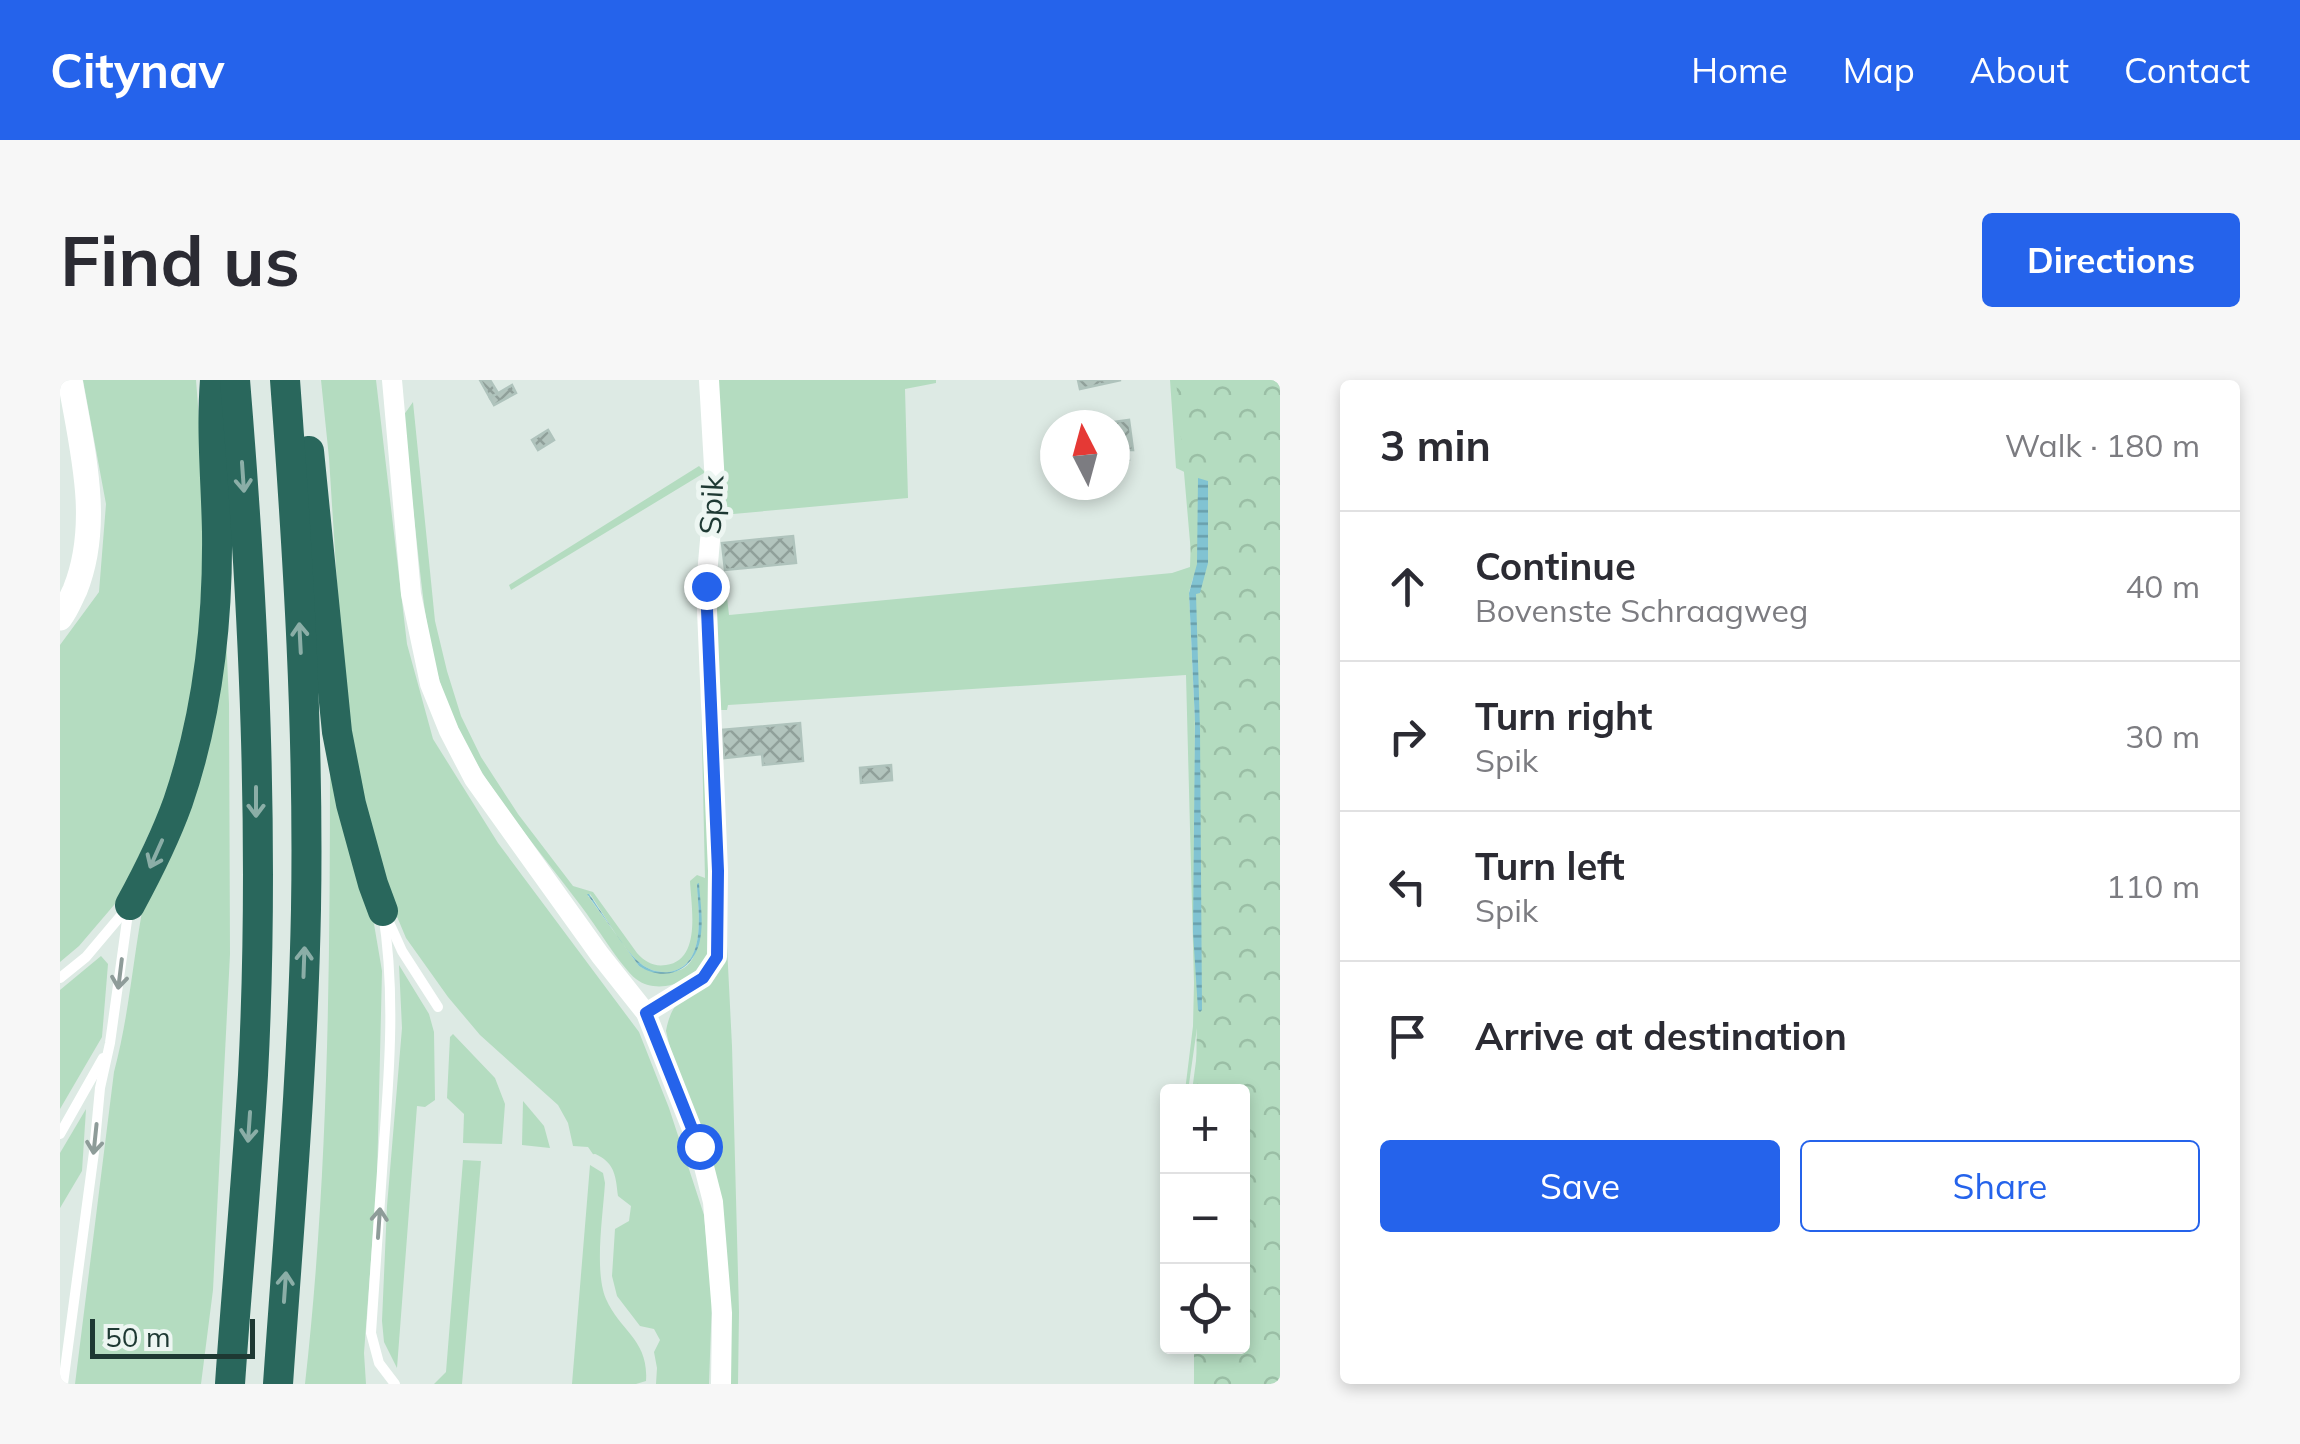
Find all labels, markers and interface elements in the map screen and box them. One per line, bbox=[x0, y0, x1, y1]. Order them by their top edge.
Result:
text: Citynav bbox=[50, 40, 225, 100]
text: Home bbox=[1691, 48, 1788, 92]
text: Map bbox=[1843, 48, 1915, 92]
text: About bbox=[1970, 48, 2069, 92]
text: Contact bbox=[2124, 48, 2250, 92]
button: Directions bbox=[1982, 213, 2240, 307]
text: Find us bbox=[60, 216, 300, 304]
north arrow bbox=[1040, 410, 1130, 500]
text: 3 min bbox=[1380, 419, 1491, 472]
text: Walk · 180 m bbox=[2005, 425, 2200, 465]
one-way arrow bbox=[234, 461, 253, 493]
street label: Spik bbox=[690, 474, 732, 536]
text: Continue bbox=[1475, 542, 1636, 590]
icon: ahead bbox=[1380, 559, 1435, 614]
route end bbox=[684, 564, 730, 610]
text: 40 m bbox=[2125, 566, 2200, 606]
text: Bovenste Schraagweg bbox=[1475, 590, 1808, 630]
one-way arrow bbox=[290, 622, 309, 654]
text: Turn right bbox=[1475, 692, 1652, 740]
icon: right bbox=[1380, 709, 1435, 764]
text: 30 m bbox=[2125, 716, 2200, 756]
text: Spik bbox=[1475, 740, 1538, 780]
one-way arrow bbox=[246, 784, 266, 817]
one-way arrow bbox=[146, 838, 164, 869]
text: Turn left bbox=[1475, 842, 1625, 890]
icon: left bbox=[1380, 859, 1435, 914]
text: 110 m bbox=[2106, 866, 2200, 906]
text: Spik bbox=[1475, 890, 1538, 930]
one-way arrow bbox=[295, 947, 314, 979]
one-way arrow bbox=[110, 958, 129, 990]
icon: arrive bbox=[1380, 1009, 1435, 1064]
text: Arrive at destination bbox=[1475, 1012, 1847, 1060]
map controls bbox=[1160, 1084, 1250, 1354]
button: + bbox=[1160, 1084, 1250, 1174]
one-way arrow bbox=[239, 1110, 258, 1142]
one-way arrow bbox=[85, 1123, 104, 1155]
route start bbox=[677, 1124, 723, 1170]
button: Save bbox=[1380, 1140, 1780, 1232]
button: Share bbox=[1800, 1140, 2200, 1232]
button: − bbox=[1160, 1174, 1250, 1264]
one-way arrow bbox=[369, 1208, 388, 1240]
button: locate bbox=[1160, 1264, 1250, 1354]
one-way arrow bbox=[275, 1271, 294, 1303]
scale bar bbox=[90, 1314, 255, 1358]
text: 50 m bbox=[105, 1319, 171, 1354]

